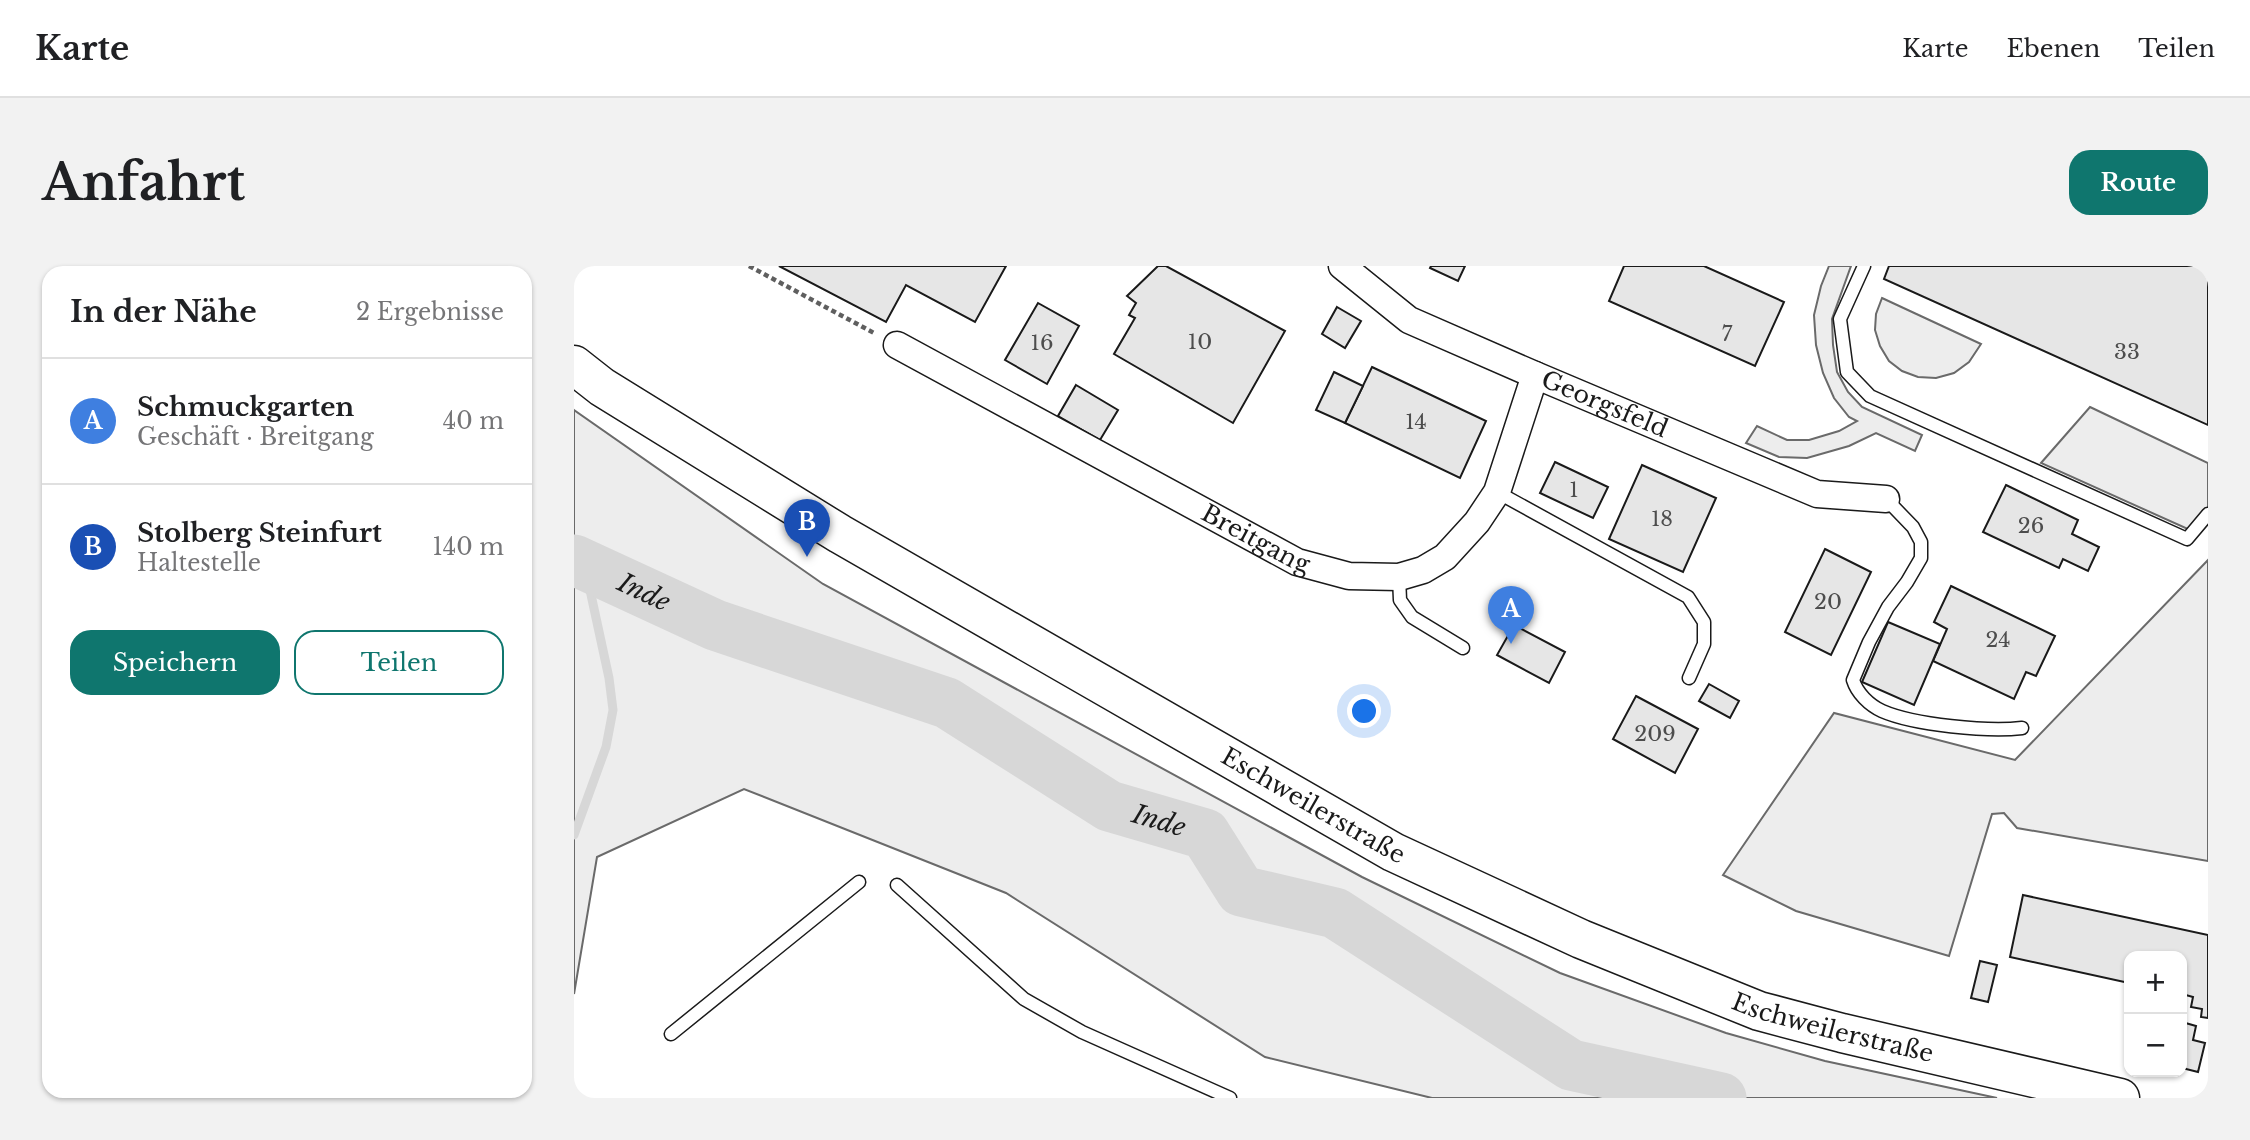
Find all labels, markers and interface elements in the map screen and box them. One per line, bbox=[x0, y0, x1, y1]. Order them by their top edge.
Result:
text: Karte bbox=[35, 28, 129, 69]
text: Karte bbox=[1902, 34, 1969, 63]
text: Ebenen bbox=[2007, 34, 2100, 63]
text: Teilen bbox=[2138, 34, 2215, 63]
button: Route bbox=[2069, 150, 2208, 215]
text: Anfahrt bbox=[42, 152, 245, 213]
text: In der Nähe bbox=[70, 293, 257, 330]
text: 2 Ergebnisse bbox=[356, 298, 504, 326]
house number: 7 bbox=[1722, 321, 1733, 347]
house number: 10 bbox=[1188, 329, 1212, 355]
house number: 16 bbox=[1031, 330, 1053, 356]
house number: 33 bbox=[2114, 339, 2140, 365]
street label: Georgsfeld bbox=[1537, 364, 1672, 443]
text: Schmuckgarten bbox=[137, 391, 354, 423]
text: A bbox=[84, 407, 102, 435]
text: 40 m bbox=[443, 407, 504, 435]
house number: 14 bbox=[1405, 409, 1427, 435]
text: Geschäft · Breitgang bbox=[137, 423, 374, 451]
house number: 1 bbox=[1569, 477, 1579, 503]
street label: Breitgang bbox=[1197, 498, 1314, 579]
pin: B bbox=[784, 499, 830, 557]
house number: 18 bbox=[1651, 506, 1673, 532]
house number: 26 bbox=[2018, 513, 2044, 539]
text: Stolberg Steinfurt bbox=[137, 517, 382, 549]
text: B bbox=[84, 533, 102, 561]
text: 140 m bbox=[433, 533, 504, 561]
text: Haltestelle bbox=[137, 549, 261, 577]
water label: Inde bbox=[612, 566, 675, 618]
pin: A bbox=[1488, 586, 1534, 644]
house number: 20 bbox=[1814, 589, 1842, 615]
house number: 24 bbox=[1985, 627, 2011, 653]
button: Speichern bbox=[70, 630, 280, 695]
button: Teilen bbox=[294, 630, 504, 695]
your location bbox=[1347, 694, 1381, 728]
house number: 209 bbox=[1634, 721, 1676, 747]
street label: Eschweilerstraße bbox=[1216, 741, 1410, 869]
water label: Inde bbox=[1128, 797, 1189, 844]
map controls bbox=[2124, 951, 2187, 1077]
button: + bbox=[2124, 951, 2187, 1014]
street label: Eschweilerstraße bbox=[1728, 987, 1936, 1068]
button: − bbox=[2124, 1014, 2187, 1077]

